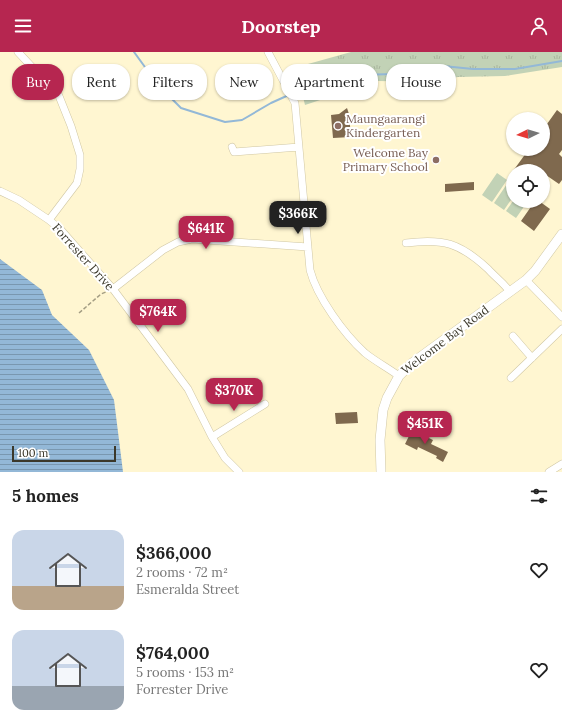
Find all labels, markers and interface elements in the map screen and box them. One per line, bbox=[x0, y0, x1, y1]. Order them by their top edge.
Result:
icon: menu bbox=[12, 15, 34, 37]
text: Doorstep bbox=[241, 15, 321, 38]
icon: person bbox=[528, 15, 550, 37]
chip: Buy bbox=[12, 64, 64, 100]
chip: Rent bbox=[72, 64, 130, 100]
chip: Filters bbox=[138, 64, 207, 100]
chip: New bbox=[215, 64, 273, 100]
chip: Apartment bbox=[281, 64, 378, 100]
chip: House bbox=[386, 64, 456, 100]
place label: Maungaarangi Kindergarten bbox=[346, 111, 426, 140]
north arrow bbox=[506, 112, 550, 156]
map controls bbox=[506, 112, 550, 208]
marker: Maungaarangi Kindergarten bbox=[333, 121, 343, 131]
place label: Welcome Bay Primary School bbox=[343, 145, 429, 174]
marker: Welcome Bay Primary School bbox=[431, 155, 441, 165]
button: locate bbox=[506, 164, 550, 208]
pin: $366K bbox=[270, 201, 326, 235]
text: $366K bbox=[278, 205, 318, 222]
pin: $641K bbox=[178, 216, 234, 250]
street label: Forrester Drive bbox=[49, 220, 118, 294]
text: $641K bbox=[188, 220, 224, 237]
pin: $764K bbox=[130, 299, 186, 333]
street label: Welcome Bay Road bbox=[398, 302, 491, 377]
text: $764K bbox=[139, 303, 177, 320]
pin: $370K bbox=[206, 378, 262, 412]
text: $370K bbox=[215, 382, 253, 399]
pin: $451K bbox=[397, 411, 453, 445]
text: $451K bbox=[407, 415, 443, 432]
scale bar bbox=[12, 444, 116, 463]
text: 100 m bbox=[18, 446, 48, 460]
text: 5 homes bbox=[12, 485, 79, 507]
icon: filters bbox=[528, 485, 550, 507]
text: $366,000 bbox=[136, 542, 212, 564]
icon: home bbox=[44, 546, 92, 594]
icon: heart bbox=[528, 559, 550, 581]
text: 2 rooms · 72 m² bbox=[136, 564, 228, 581]
text: Esmeralda Street bbox=[136, 581, 239, 598]
text: $764,000 bbox=[136, 642, 209, 664]
icon: home bbox=[44, 646, 92, 694]
icon: heart bbox=[528, 659, 550, 681]
text: 5 rooms · 153 m² bbox=[136, 664, 234, 681]
text: Forrester Drive bbox=[136, 681, 228, 698]

